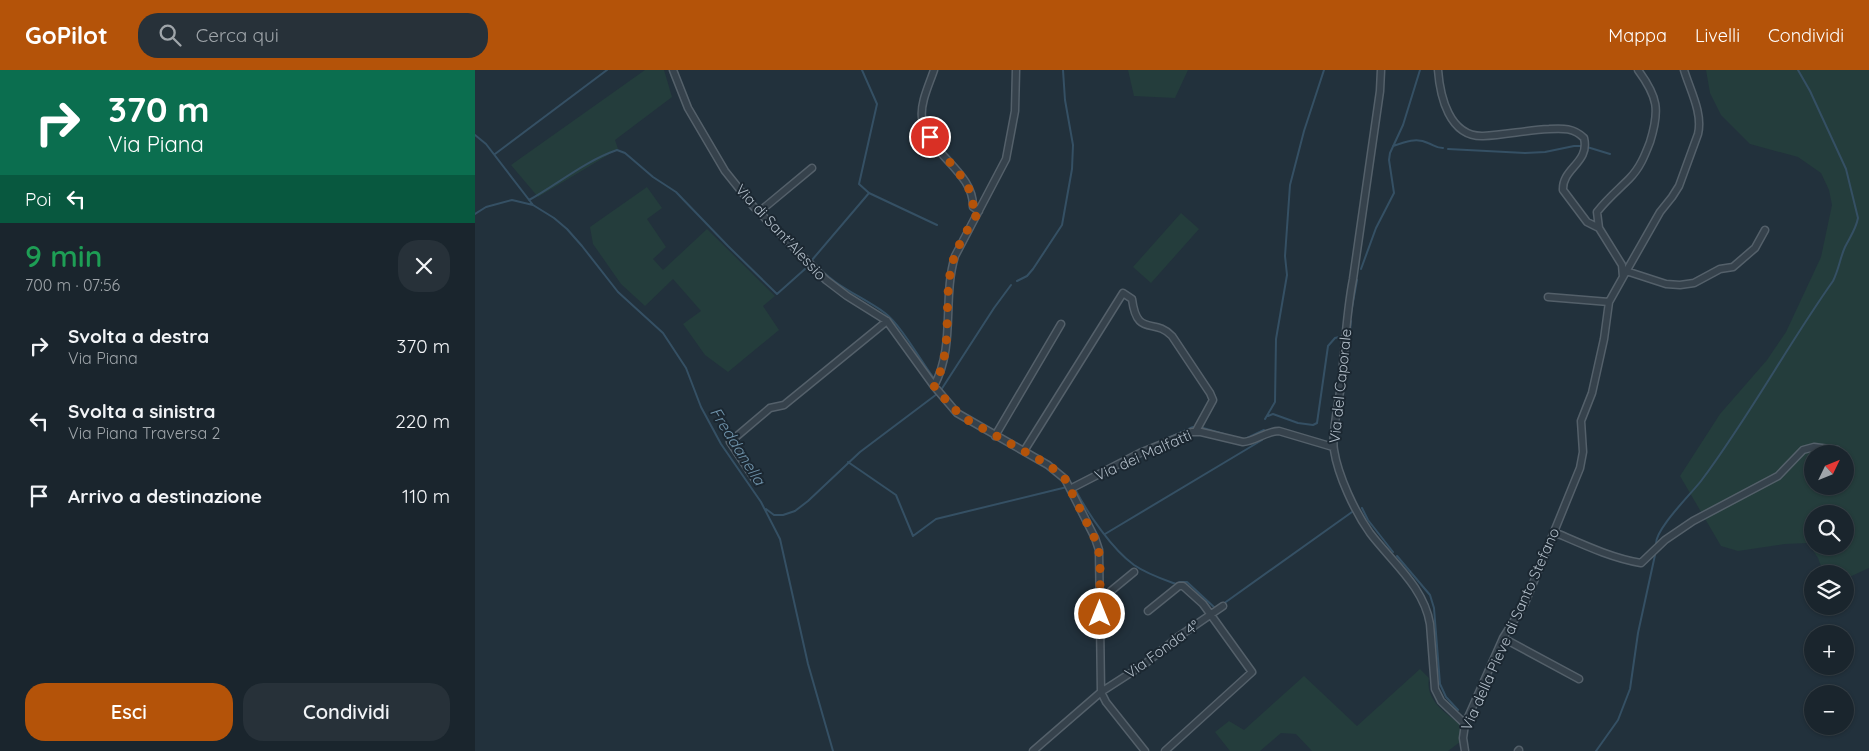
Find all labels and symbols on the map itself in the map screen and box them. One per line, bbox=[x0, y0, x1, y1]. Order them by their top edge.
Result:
pin bbox=[909, 116, 951, 158]
street label: Via di Sant'Alessio bbox=[732, 180, 830, 284]
street label: Via del Caporale bbox=[1325, 328, 1355, 444]
water label: Freddanella bbox=[706, 403, 771, 490]
street label: Via dei Malfatti bbox=[1092, 425, 1194, 485]
north arrow bbox=[1804, 445, 1854, 495]
street label: Via della Pieve di Santo Stefano bbox=[1457, 525, 1563, 733]
position arrow bbox=[1073, 587, 1125, 639]
street label: Via Fonda 4° bbox=[1121, 616, 1203, 682]

